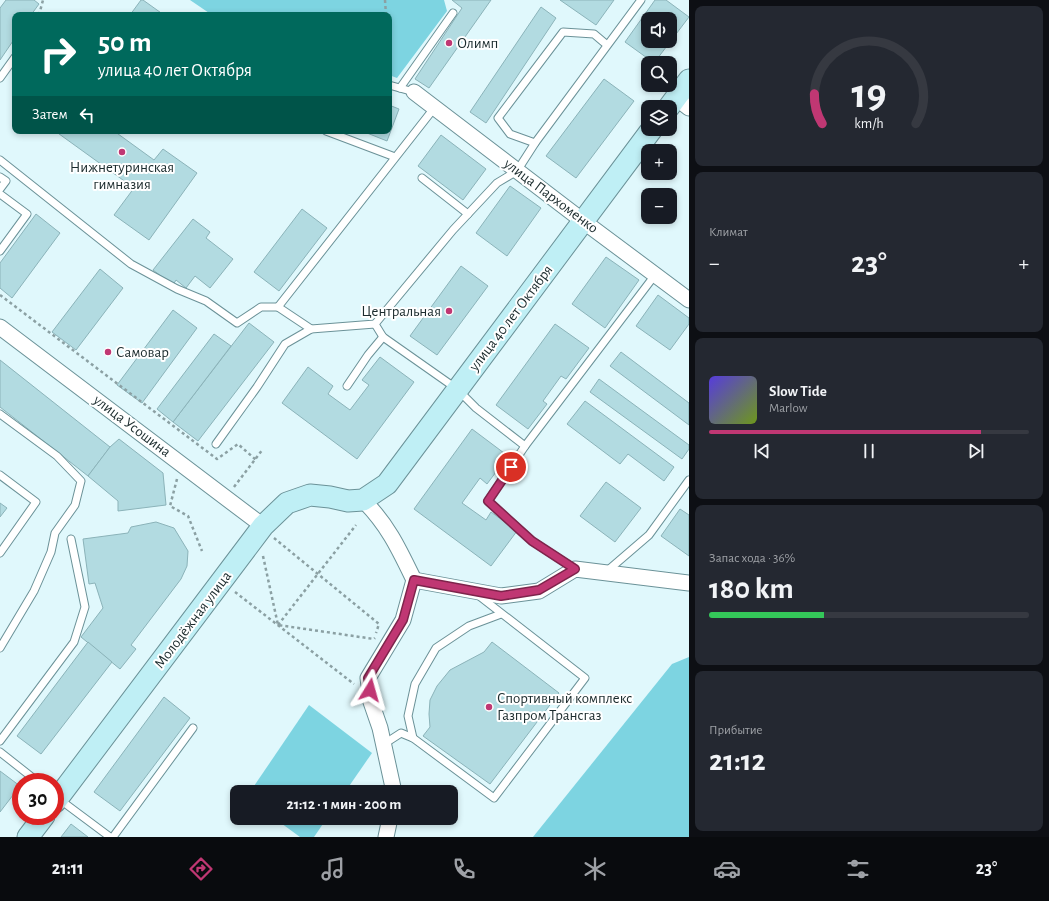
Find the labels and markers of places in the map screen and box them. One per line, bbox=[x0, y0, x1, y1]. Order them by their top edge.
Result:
place label: Олимп bbox=[457, 36, 498, 51]
marker: Олимп bbox=[444, 38, 454, 48]
marker: Нижнетуринская гимназия bbox=[117, 147, 127, 157]
place label: Нижнетуринская гимназия bbox=[70, 160, 174, 192]
place label: Центральная bbox=[361, 304, 441, 319]
marker: Центральная bbox=[444, 306, 454, 316]
place label: Самовар bbox=[116, 345, 169, 360]
marker: Самовар bbox=[103, 347, 113, 357]
pin bbox=[494, 450, 528, 484]
place label: Спортивный комплекс Газпром Трансгаз bbox=[497, 691, 632, 723]
marker: Спортивный комплекс Газпром Трансгаз bbox=[484, 702, 494, 712]

